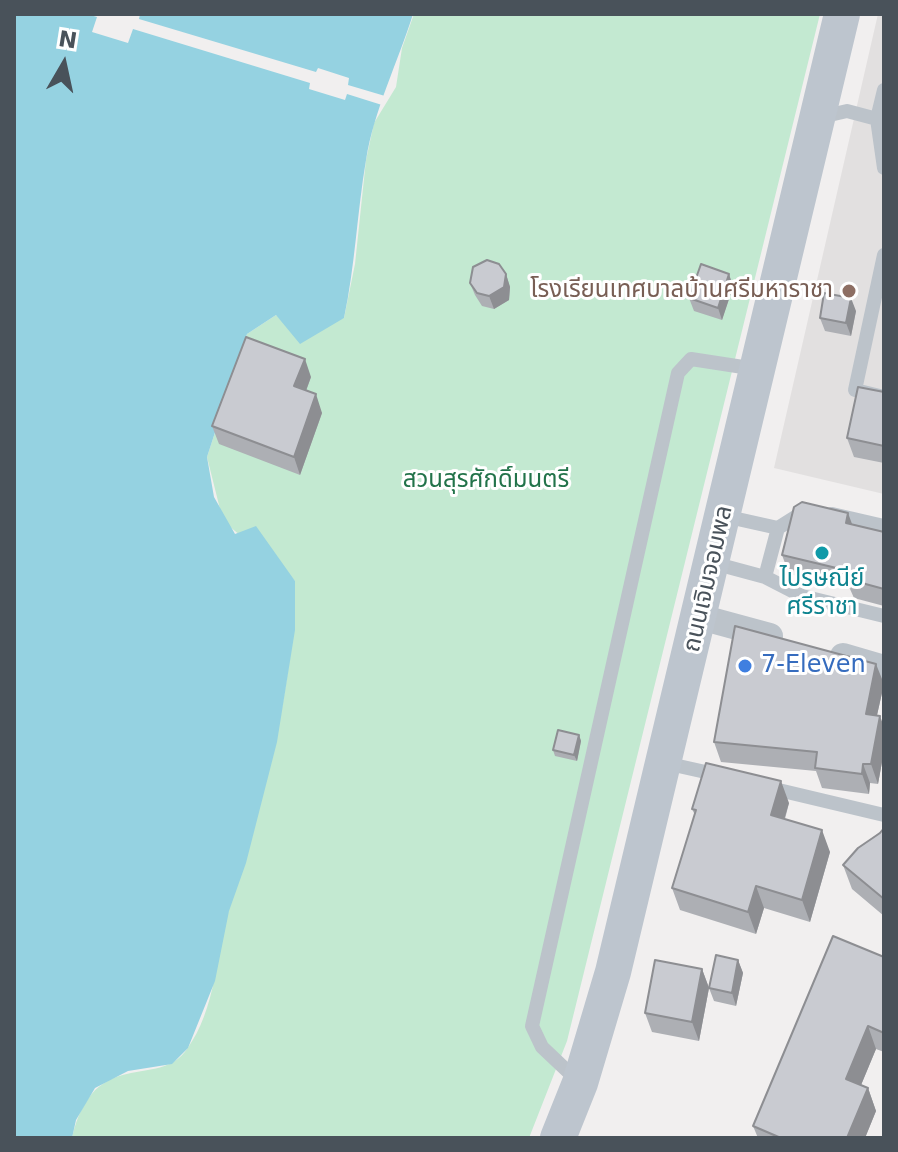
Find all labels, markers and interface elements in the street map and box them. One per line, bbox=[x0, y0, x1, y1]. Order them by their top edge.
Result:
north arrow bbox=[24, 24, 104, 104]
text: N bbox=[57, 26, 79, 54]
place label: โรงเรียนเทศบาลบ้านศรีมหาราชา bbox=[530, 277, 833, 305]
marker: โรงเรียนเทศบาลบ้านศรีมหาราชา bbox=[840, 282, 858, 300]
park label: สวนสุรศักดิ์มนตรี bbox=[403, 467, 569, 495]
street label: ถนนเจิมจอมพล bbox=[678, 503, 740, 655]
marker: ไปรษณีย์ ศรีราชา bbox=[813, 544, 831, 562]
place label: ไปรษณีย์ ศรีราชา bbox=[780, 566, 864, 622]
place label: 7-Eleven bbox=[761, 652, 866, 680]
marker: 7-Eleven bbox=[736, 657, 754, 675]

